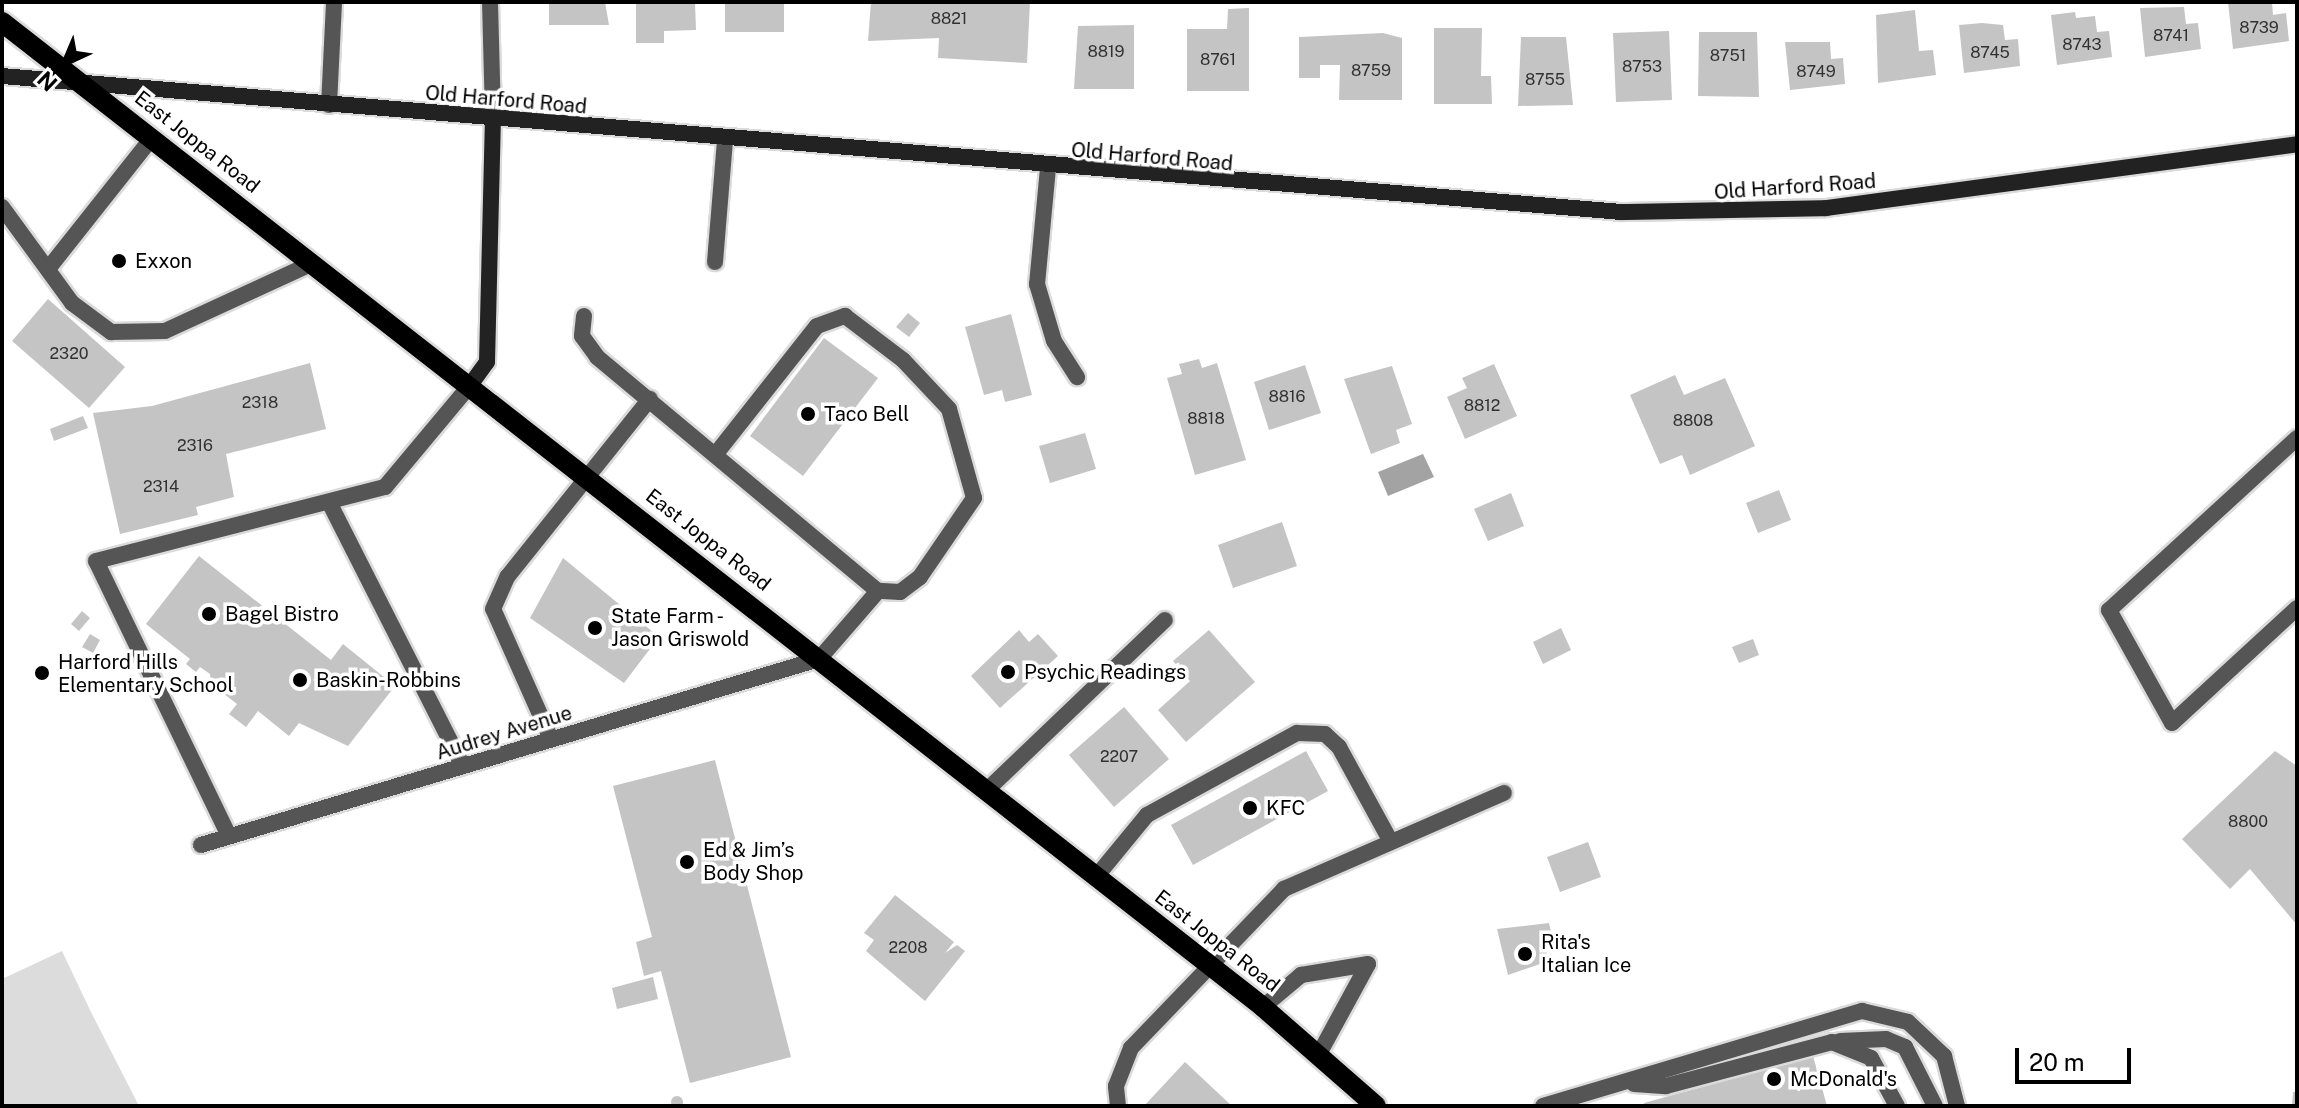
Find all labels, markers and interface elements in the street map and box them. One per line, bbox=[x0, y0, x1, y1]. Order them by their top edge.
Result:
house number: 8821 bbox=[931, 9, 967, 29]
house number: 8739 bbox=[2239, 18, 2279, 38]
north arrow bbox=[24, 24, 104, 104]
house number: 8741 bbox=[2153, 26, 2189, 46]
house number: 8743 bbox=[2062, 35, 2102, 55]
house number: 8819 bbox=[1087, 42, 1125, 62]
house number: 8745 bbox=[1970, 43, 2010, 63]
house number: 8751 bbox=[1710, 46, 1746, 66]
house number: 8761 bbox=[1200, 50, 1236, 70]
house number: 8753 bbox=[1622, 57, 1662, 77]
house number: 8759 bbox=[1351, 61, 1391, 81]
house number: 8749 bbox=[1796, 62, 1836, 82]
text: N bbox=[32, 66, 63, 97]
house number: 8755 bbox=[1525, 70, 1565, 90]
street label: Old Harford Road bbox=[424, 81, 588, 119]
street label: East Joppa Road bbox=[130, 86, 264, 198]
street label: Old Harford Road bbox=[1070, 138, 1234, 176]
street label: Old Harford Road bbox=[1713, 169, 1877, 205]
place label: Exxon bbox=[135, 249, 192, 273]
marker: Exxon bbox=[110, 252, 128, 270]
house number: 2320 bbox=[50, 344, 88, 364]
house number: 8816 bbox=[1268, 387, 1306, 407]
house number: 2318 bbox=[242, 393, 278, 413]
house number: 8812 bbox=[1464, 396, 1500, 416]
place label: Taco Bell bbox=[824, 402, 909, 426]
marker: Taco Bell bbox=[799, 405, 817, 423]
house number: 8818 bbox=[1187, 409, 1225, 429]
house number: 8808 bbox=[1673, 411, 1713, 431]
house number: 2316 bbox=[177, 436, 213, 456]
house number: 2314 bbox=[143, 477, 179, 497]
street label: East Joppa Road bbox=[641, 484, 775, 596]
place label: Bagel Bistro bbox=[225, 602, 339, 626]
place label: State Farm - Jason Griswold bbox=[611, 604, 749, 651]
marker: Bagel Bistro bbox=[200, 605, 218, 623]
marker: State Farm - Jason Griswold bbox=[586, 619, 604, 637]
place label: Harford Hills Elementary School bbox=[58, 650, 234, 697]
place label: Psychic Readings bbox=[1024, 660, 1186, 684]
marker: Psychic Readings bbox=[999, 663, 1017, 681]
marker: Harford Hills Elementary School bbox=[33, 664, 51, 682]
place label: Baskin-Robbins bbox=[316, 668, 461, 692]
marker: Baskin-Robbins bbox=[291, 671, 309, 689]
street label: Audrey Avenue bbox=[433, 701, 575, 765]
house number: 2207 bbox=[1100, 747, 1138, 767]
place label: KFC bbox=[1266, 796, 1305, 820]
marker: KFC bbox=[1241, 799, 1259, 817]
house number: 8800 bbox=[2228, 812, 2268, 832]
place label: Ed & Jim’s Body Shop bbox=[703, 838, 803, 885]
marker: Ed & Jim’s Body Shop bbox=[678, 853, 696, 871]
street label: East Joppa Road bbox=[1150, 885, 1284, 997]
place label: Rita's Italian Ice bbox=[1541, 930, 1631, 977]
house number: 2208 bbox=[888, 938, 928, 958]
marker: Rita's Italian Ice bbox=[1516, 945, 1534, 963]
scale bar bbox=[2019, 1032, 2135, 1082]
text: 20 m bbox=[2029, 1048, 2085, 1076]
place label: McDonald's bbox=[1790, 1067, 1897, 1091]
marker: McDonald's bbox=[1765, 1070, 1783, 1088]

